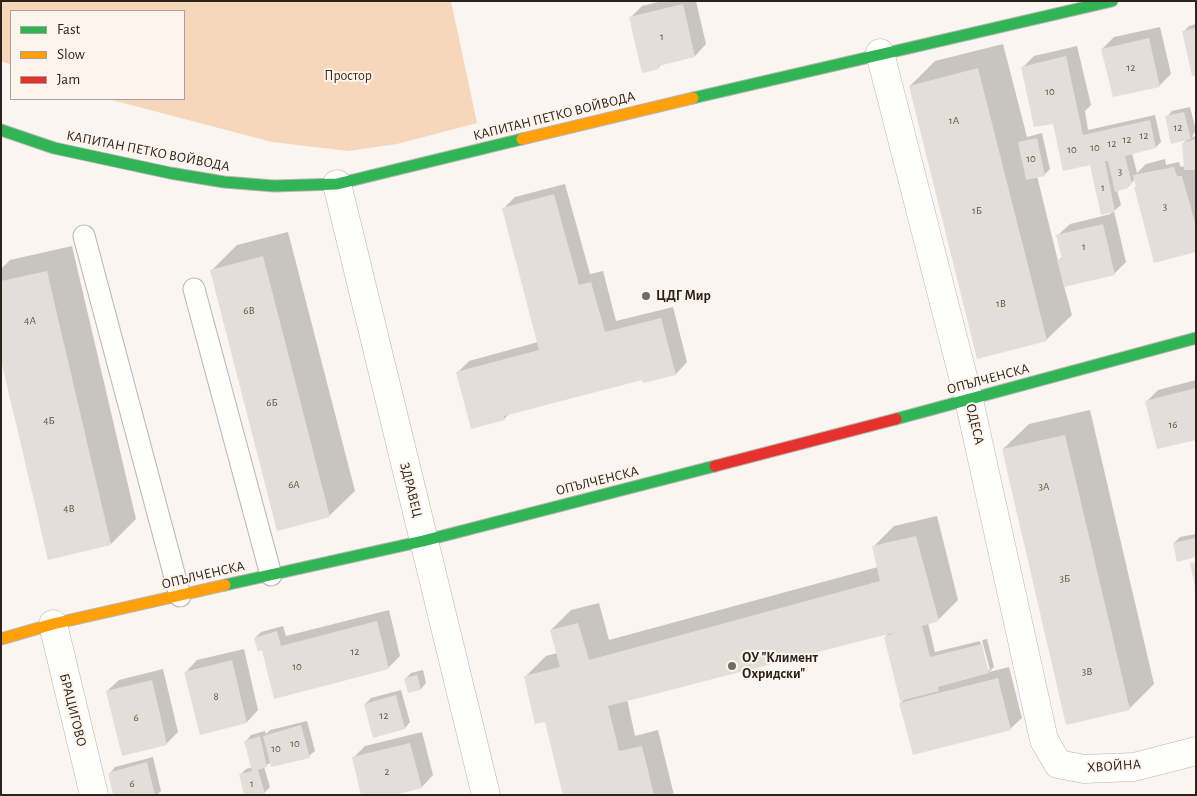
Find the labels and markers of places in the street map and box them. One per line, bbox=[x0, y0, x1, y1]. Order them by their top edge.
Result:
place label: ЦДГ Мир bbox=[656, 288, 711, 304]
marker: ЦДГ Мир bbox=[640, 290, 652, 302]
place label: ОУ "Климент Охридски" bbox=[742, 650, 818, 682]
marker: ОУ "Климент Охридски" bbox=[726, 660, 738, 672]

